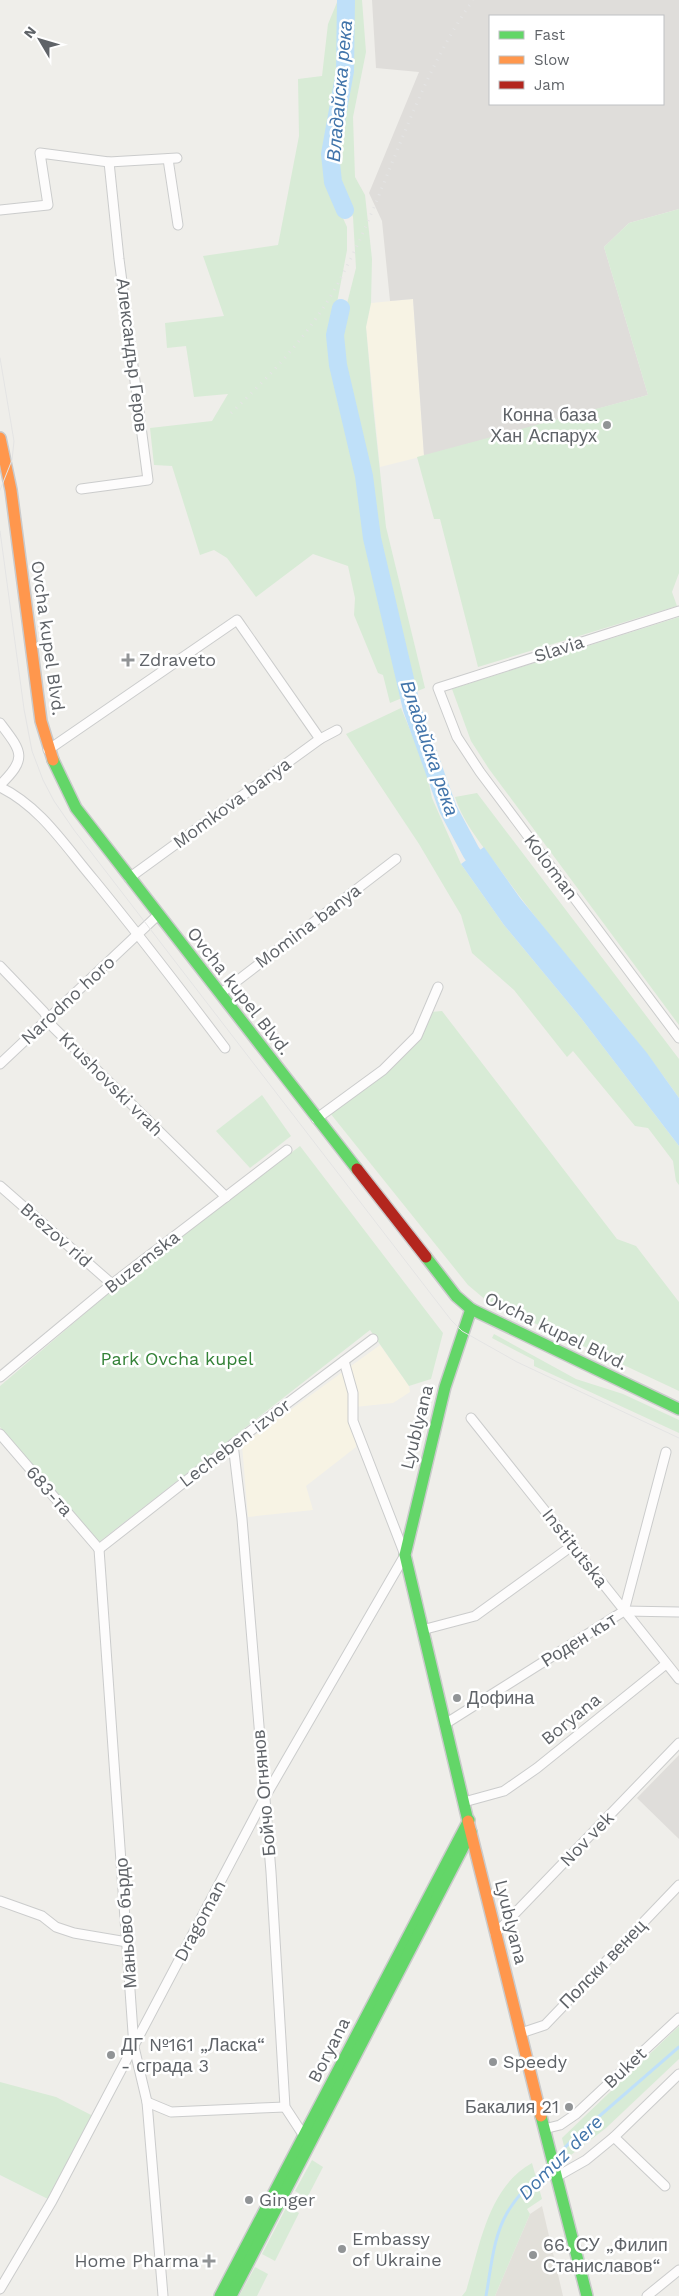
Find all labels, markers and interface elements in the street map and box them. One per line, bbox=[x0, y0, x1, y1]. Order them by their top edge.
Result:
north arrow bbox=[15, 15, 65, 65]
legend bbox=[489, 15, 664, 105]
water label: Владайска река bbox=[322, 19, 357, 163]
text: N bbox=[20, 23, 39, 41]
text: Fast bbox=[534, 26, 566, 44]
text: Slow bbox=[534, 51, 570, 69]
text: Jam bbox=[534, 76, 565, 94]
street label: Александър Геров bbox=[113, 277, 152, 433]
place label: Конна база Хан Аспарух bbox=[490, 404, 598, 446]
marker: Конна база Хан Аспарух bbox=[601, 419, 613, 431]
street label: Ovcha kupel Blvd. bbox=[27, 559, 70, 717]
street label: Slavia bbox=[531, 631, 586, 666]
place label: Zdraveto bbox=[139, 649, 216, 670]
marker: Zdraveto bbox=[121, 653, 135, 667]
water label: Владайска река bbox=[396, 677, 463, 819]
street label: Momkova banya bbox=[169, 753, 295, 852]
street label: Koloman bbox=[520, 830, 583, 904]
street label: Momina banya bbox=[251, 879, 365, 972]
street label: Ovcha kupel Blvd. bbox=[183, 923, 296, 1059]
street label: Narodno horo bbox=[17, 951, 119, 1048]
street label: Krushovski vrah bbox=[55, 1027, 168, 1140]
street label: Brezov rid bbox=[16, 1198, 96, 1271]
street label: Buzemska bbox=[100, 1226, 183, 1297]
street label: Ovcha kupel Blvd. bbox=[481, 1287, 631, 1374]
park label: Park Ovcha kupel bbox=[101, 1348, 254, 1369]
street label: Lyublyana bbox=[396, 1382, 437, 1471]
street label: Lecheben izvor bbox=[175, 1394, 294, 1491]
street label: 683-та bbox=[22, 1461, 77, 1521]
street label: Institutska bbox=[538, 1504, 613, 1591]
street label: Роден кът bbox=[537, 1608, 620, 1671]
place label: Дофина bbox=[467, 1687, 535, 1708]
street label: Boryana bbox=[537, 1688, 605, 1749]
marker: Дофина bbox=[451, 1692, 463, 1704]
street label: Бойчо Огнянов bbox=[247, 1729, 280, 1857]
street label: Nov vek bbox=[555, 1807, 618, 1871]
street label: Маньово бърдо bbox=[110, 1857, 141, 1989]
street label: Dragoman bbox=[169, 1877, 230, 1965]
street label: Lyublyana bbox=[491, 1877, 532, 1966]
street label: Полски венец bbox=[555, 1915, 650, 2013]
street label: Boryana bbox=[303, 2014, 354, 2086]
place label: ДГ №161 „Ласка“ - сграда 3 bbox=[121, 2034, 265, 2076]
street label: Buket bbox=[599, 2042, 651, 2093]
marker: ДГ №161 „Ласка“ - сграда 3 bbox=[105, 2049, 117, 2061]
place label: Speedy bbox=[503, 2051, 568, 2072]
marker: Speedy bbox=[487, 2056, 499, 2068]
place label: Бакалия 21 bbox=[465, 2096, 559, 2117]
marker: Бакалия 21 bbox=[563, 2101, 575, 2113]
water label: Domuz dere bbox=[513, 2110, 608, 2205]
place label: Ginger bbox=[259, 2189, 315, 2210]
marker: Ginger bbox=[243, 2194, 255, 2206]
place label: Embassy of Ukraine bbox=[352, 2228, 442, 2270]
place label: 66. СУ „Филип Станиславов“ bbox=[543, 2234, 668, 2276]
marker: Embassy of Ukraine bbox=[336, 2243, 348, 2255]
marker: 66. СУ „Филип Станиславов“ bbox=[527, 2249, 539, 2261]
place label: Home Pharma bbox=[74, 2250, 199, 2271]
marker: Home Pharma bbox=[203, 2255, 215, 2267]

